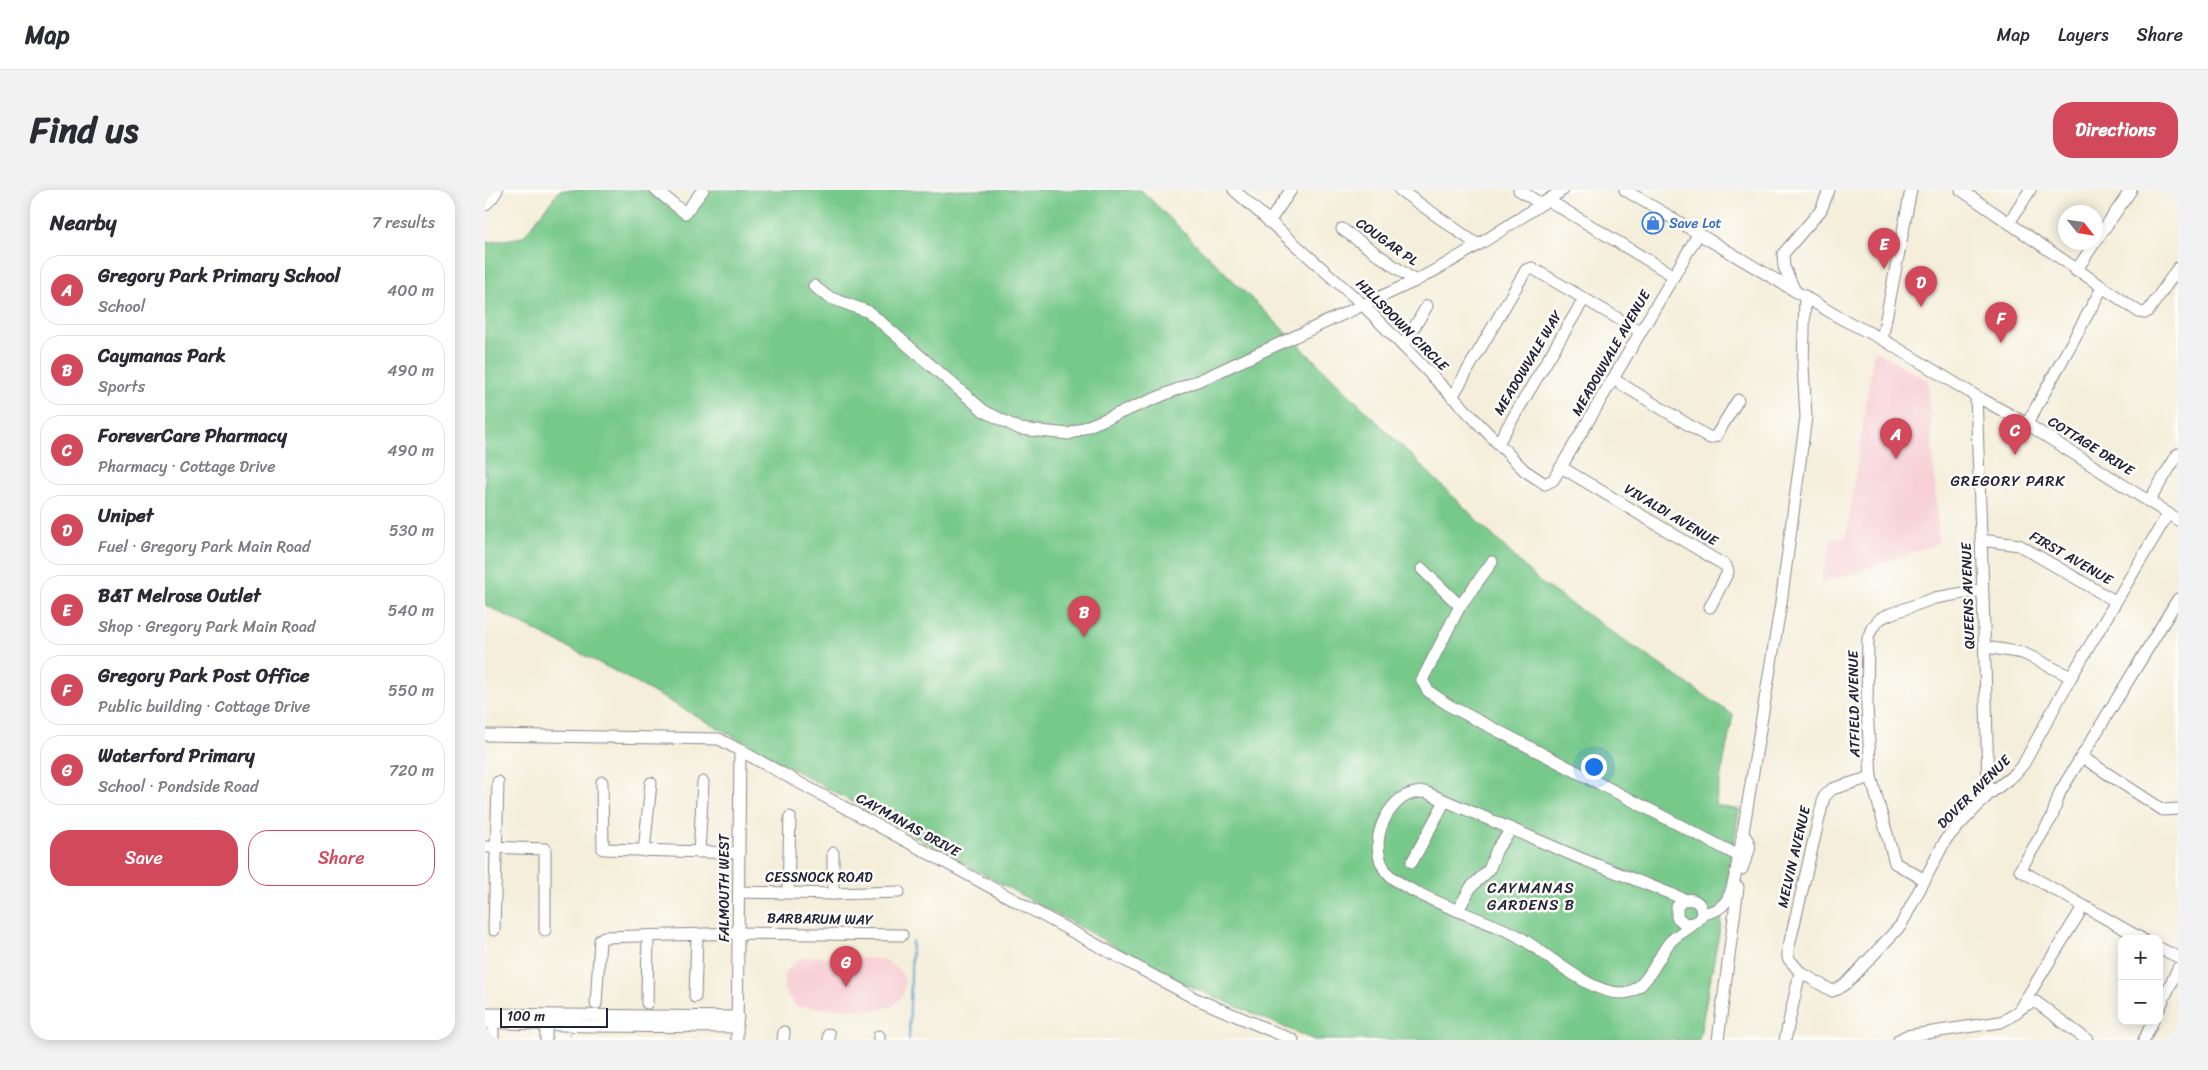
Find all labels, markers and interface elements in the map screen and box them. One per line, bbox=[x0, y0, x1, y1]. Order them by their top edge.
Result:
text: Map bbox=[25, 14, 69, 56]
text: Map bbox=[1997, 19, 2030, 51]
text: Layers bbox=[2058, 19, 2109, 51]
text: Share bbox=[2137, 19, 2183, 51]
text: Find us bbox=[30, 99, 138, 161]
button: Directions bbox=[2053, 102, 2178, 158]
text: Nearby bbox=[50, 204, 116, 242]
north arrow bbox=[2058, 205, 2103, 250]
text: 7 results bbox=[372, 208, 435, 237]
street label: COUGAR PL bbox=[1350, 211, 1424, 273]
shop icon: Save Lot bbox=[1641, 211, 1665, 235]
place label: Save Lot bbox=[1669, 211, 1722, 236]
pin: E bbox=[1868, 228, 1900, 269]
text: Gregory Park Primary School bbox=[98, 259, 340, 292]
pin: D bbox=[1905, 266, 1937, 307]
street label: HILLSDOWN CIRCLE bbox=[1349, 272, 1455, 378]
text: A bbox=[62, 276, 72, 305]
text: 400 m bbox=[387, 276, 434, 305]
street label: MEADOWVALE AVENUE bbox=[1565, 284, 1658, 421]
text: School bbox=[98, 292, 145, 321]
pin: F bbox=[1985, 302, 2017, 343]
street label: MEADOWVALE WAY bbox=[1487, 305, 1570, 420]
text: Caymanas Park bbox=[98, 339, 226, 372]
text: B bbox=[62, 356, 72, 385]
text: 490 m bbox=[388, 356, 434, 385]
text: Sports bbox=[98, 372, 145, 401]
street label: COTTAGE DRIVE bbox=[2043, 409, 2140, 483]
pin: C bbox=[1999, 414, 2031, 455]
pin: A bbox=[1880, 418, 1912, 459]
text: ForeverCare Pharmacy bbox=[98, 419, 287, 452]
text: C bbox=[62, 436, 72, 465]
text: 490 m bbox=[388, 436, 434, 465]
text: Pharmacy · Cottage Drive bbox=[98, 452, 275, 481]
district label: GREGORY PARK bbox=[1951, 468, 2066, 494]
street label: VIVALDI AVENUE bbox=[1619, 477, 1724, 554]
text: Unipet bbox=[98, 499, 154, 532]
text: D bbox=[62, 516, 72, 545]
text: 530 m bbox=[389, 516, 434, 545]
street label: FIRST AVENUE bbox=[2025, 524, 2118, 593]
text: Fuel · Gregory Park Main Road bbox=[98, 532, 310, 561]
street label: QUEENS AVENUE bbox=[1954, 541, 1982, 650]
text: B&T Melrose Outlet bbox=[98, 579, 261, 612]
text: E bbox=[63, 596, 71, 625]
text: 540 m bbox=[388, 596, 434, 625]
pin: B bbox=[1068, 596, 1100, 637]
text: Shop · Gregory Park Main Road bbox=[98, 612, 315, 641]
street label: ATFIELD AVENUE bbox=[1841, 649, 1867, 759]
text: Gregory Park Post Office bbox=[98, 659, 310, 692]
text: F bbox=[63, 676, 71, 705]
text: 550 m bbox=[388, 676, 434, 705]
text: Public building · Cottage Drive bbox=[98, 692, 310, 721]
text: Waterford Primary bbox=[98, 739, 255, 772]
street label: DOVER AVENUE bbox=[1931, 748, 2018, 835]
your location bbox=[1581, 754, 1607, 780]
text: G bbox=[62, 756, 72, 785]
text: 720 m bbox=[389, 756, 434, 785]
text: School · Pondside Road bbox=[98, 772, 258, 801]
street label: CAYMANAS DRIVE bbox=[851, 786, 966, 865]
street label: MELVIN AVENUE bbox=[1770, 803, 1818, 910]
button: Save bbox=[50, 830, 238, 886]
button: Share bbox=[248, 830, 435, 886]
street label: FALMOUTH WEST bbox=[712, 832, 737, 942]
street label: CESSNOCK ROAD bbox=[765, 865, 873, 890]
district label: CAYMANAS GARDENS B bbox=[1487, 875, 1575, 918]
street label: BARBARUM WAY bbox=[767, 906, 874, 932]
map controls bbox=[2118, 935, 2163, 1025]
button: + bbox=[2118, 935, 2163, 980]
pin: G bbox=[830, 946, 862, 987]
button: − bbox=[2118, 980, 2163, 1025]
text: 100 m bbox=[507, 1004, 545, 1029]
scale bar bbox=[500, 1005, 607, 1028]

